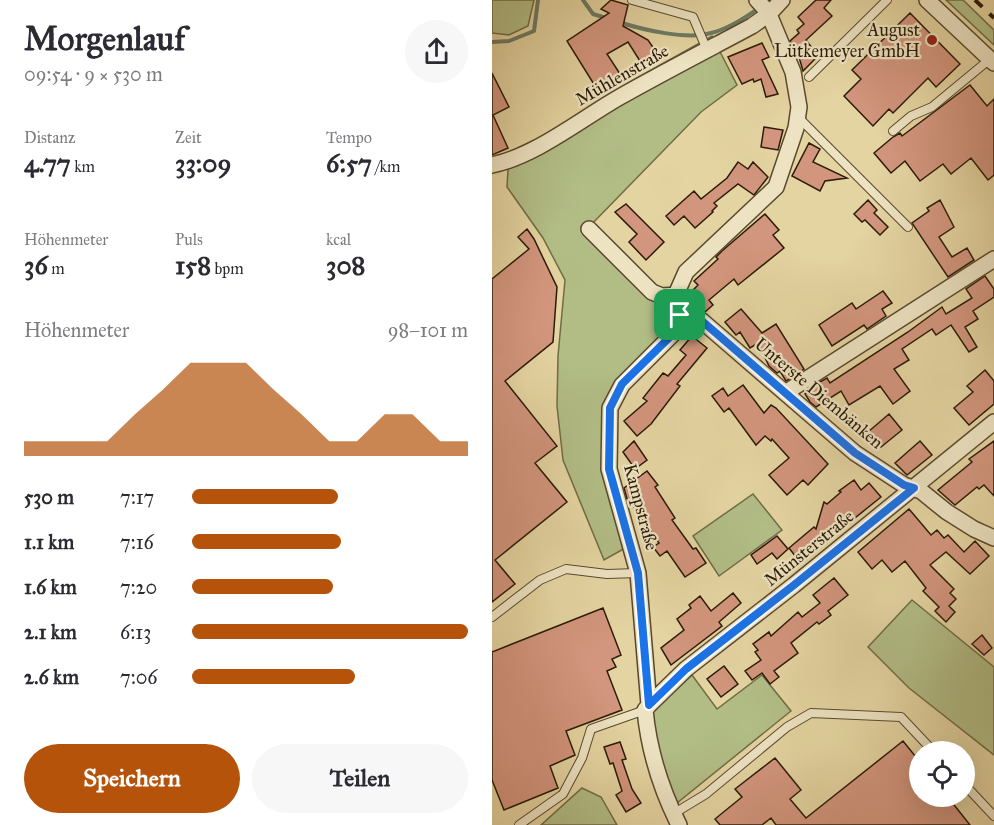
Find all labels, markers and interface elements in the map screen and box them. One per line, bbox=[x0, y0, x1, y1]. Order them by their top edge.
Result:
text: Morgenlauf bbox=[24, 19, 185, 59]
place label: August Lütkemeyer GmbH bbox=[774, 19, 921, 62]
button: share bbox=[405, 20, 468, 83]
marker: August Lütkemeyer GmbH bbox=[925, 33, 939, 47]
street label: Mühlenstraße bbox=[571, 39, 673, 111]
text: 09:54 · 9 × 530 m bbox=[24, 62, 163, 86]
text: Distanz bbox=[24, 128, 75, 147]
text: Zeit bbox=[175, 128, 202, 147]
text: Tempo bbox=[326, 128, 372, 147]
text: 4.77 bbox=[24, 147, 71, 179]
text: 33:09 bbox=[175, 147, 231, 179]
text: 6:57 bbox=[326, 147, 372, 179]
text: km bbox=[71, 157, 95, 176]
text: /km bbox=[372, 157, 400, 176]
text: Höhenmeter bbox=[24, 230, 108, 249]
text: Puls bbox=[175, 230, 203, 249]
text: kcal bbox=[326, 230, 351, 249]
text: 36 bbox=[24, 249, 48, 281]
text: 158 bbox=[175, 249, 211, 281]
text: 308 bbox=[326, 249, 365, 281]
text: m bbox=[48, 259, 65, 278]
text: bpm bbox=[211, 259, 244, 278]
pin bbox=[654, 289, 705, 340]
icon: arrive bbox=[663, 298, 696, 331]
text: Höhenmeter bbox=[24, 318, 129, 342]
text: 98–101 m bbox=[388, 318, 468, 342]
street label: Unterste Diembänken bbox=[750, 333, 888, 453]
street label: Kampstraße bbox=[619, 461, 663, 553]
text: 530 m bbox=[24, 485, 74, 509]
text: 7:17 bbox=[120, 485, 154, 509]
street label: Münsterstraße bbox=[760, 505, 858, 591]
text: 1.1 km bbox=[24, 530, 74, 554]
text: 7:16 bbox=[120, 530, 154, 554]
text: 1.6 km bbox=[24, 575, 77, 599]
text: 7:20 bbox=[120, 575, 157, 599]
text: 2.1 km bbox=[24, 620, 77, 644]
text: 6:13 bbox=[120, 620, 151, 644]
text: 2.6 km bbox=[24, 665, 79, 689]
text: 7:06 bbox=[120, 665, 158, 689]
map controls bbox=[909, 741, 975, 807]
button: locate bbox=[909, 741, 975, 807]
button: Speichern bbox=[24, 744, 240, 813]
button: Teilen bbox=[252, 744, 468, 813]

